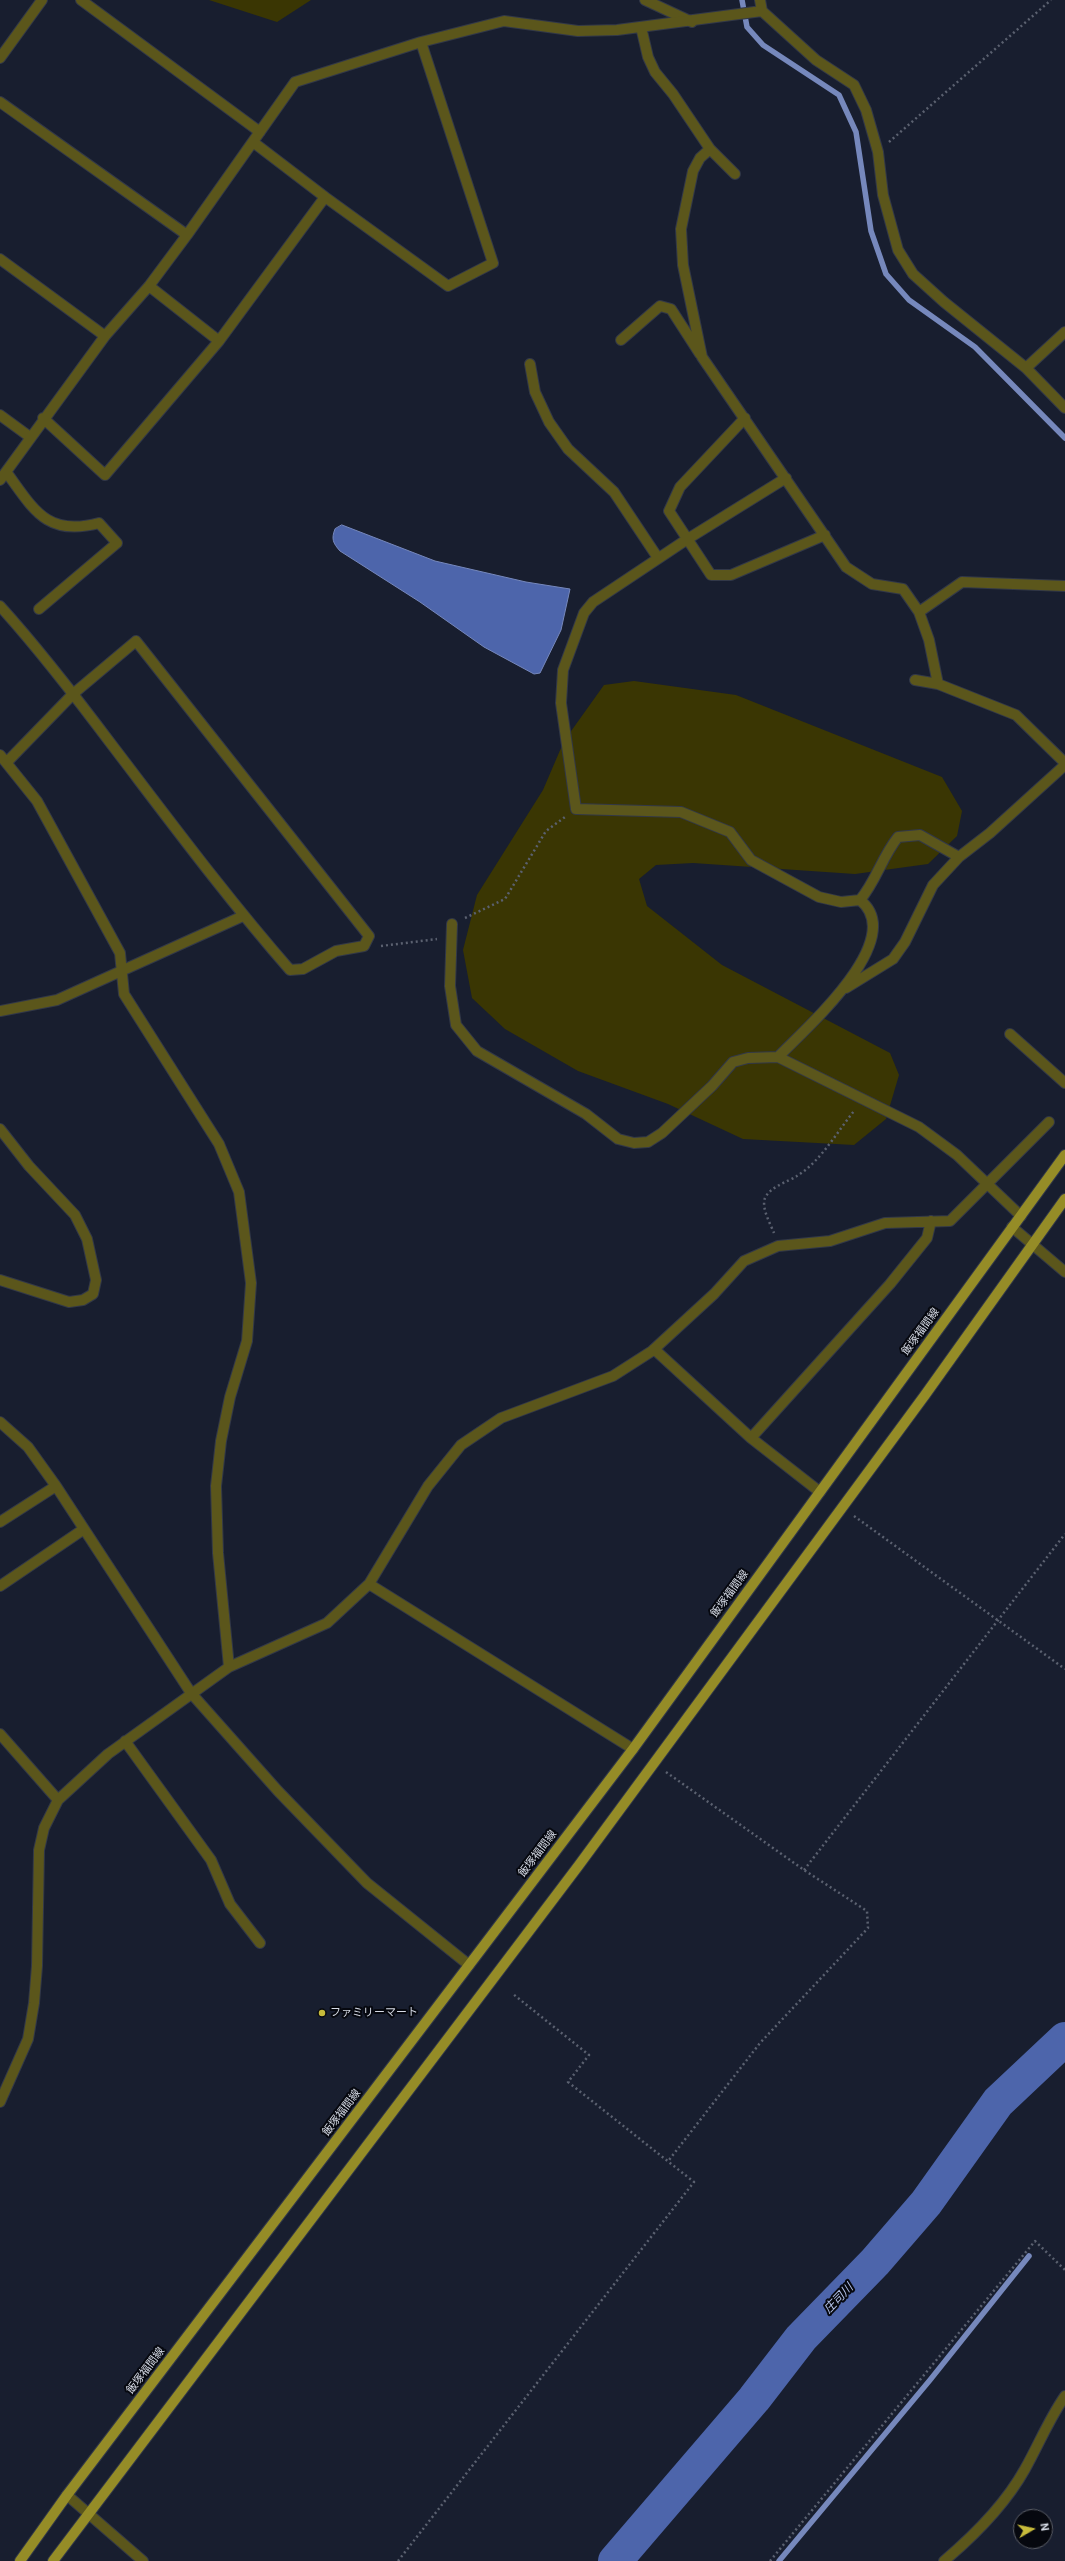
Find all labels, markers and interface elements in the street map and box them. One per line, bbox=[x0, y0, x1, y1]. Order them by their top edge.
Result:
street label: 飯塚福間線 bbox=[899, 1306, 943, 1358]
street label: 飯塚福間線 bbox=[708, 1568, 752, 1620]
street label: 飯塚福間線 bbox=[516, 1828, 560, 1880]
place label: ファミリーマート bbox=[330, 2006, 418, 2020]
marker: ファミリーマート bbox=[317, 2008, 327, 2018]
street label: 飯塚福間線 bbox=[320, 2087, 364, 2139]
water label: 庄司川 bbox=[821, 2281, 857, 2317]
street label: 飯塚福間線 bbox=[124, 2345, 168, 2397]
north arrow bbox=[1013, 2509, 1053, 2549]
text: N bbox=[1037, 2522, 1051, 2532]

